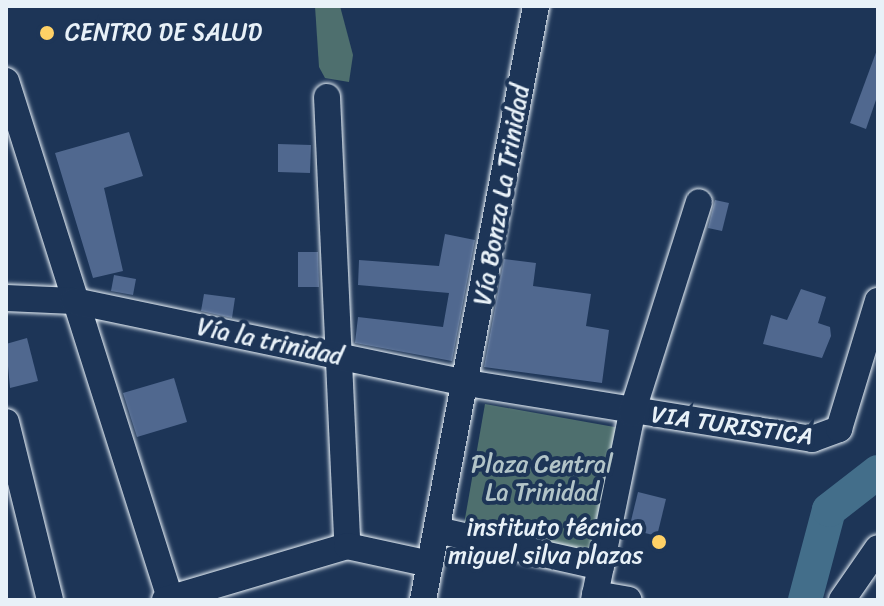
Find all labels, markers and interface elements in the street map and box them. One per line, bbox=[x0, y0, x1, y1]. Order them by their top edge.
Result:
place label: CENTRO DE SALUD bbox=[65, 19, 264, 47]
marker: CENTRO DE SALUD bbox=[36, 22, 58, 44]
street label: Vía Bonza La Trinidad bbox=[468, 83, 536, 307]
street label: Vía la trinidad bbox=[195, 313, 345, 371]
street label: VIA TURISTICA bbox=[650, 401, 814, 451]
park label: Plaza Central La Trinidad bbox=[471, 451, 613, 507]
place label: instituto técnico miguel silva plazas bbox=[448, 514, 643, 570]
marker: instituto técnico miguel silva plazas bbox=[650, 533, 668, 551]

